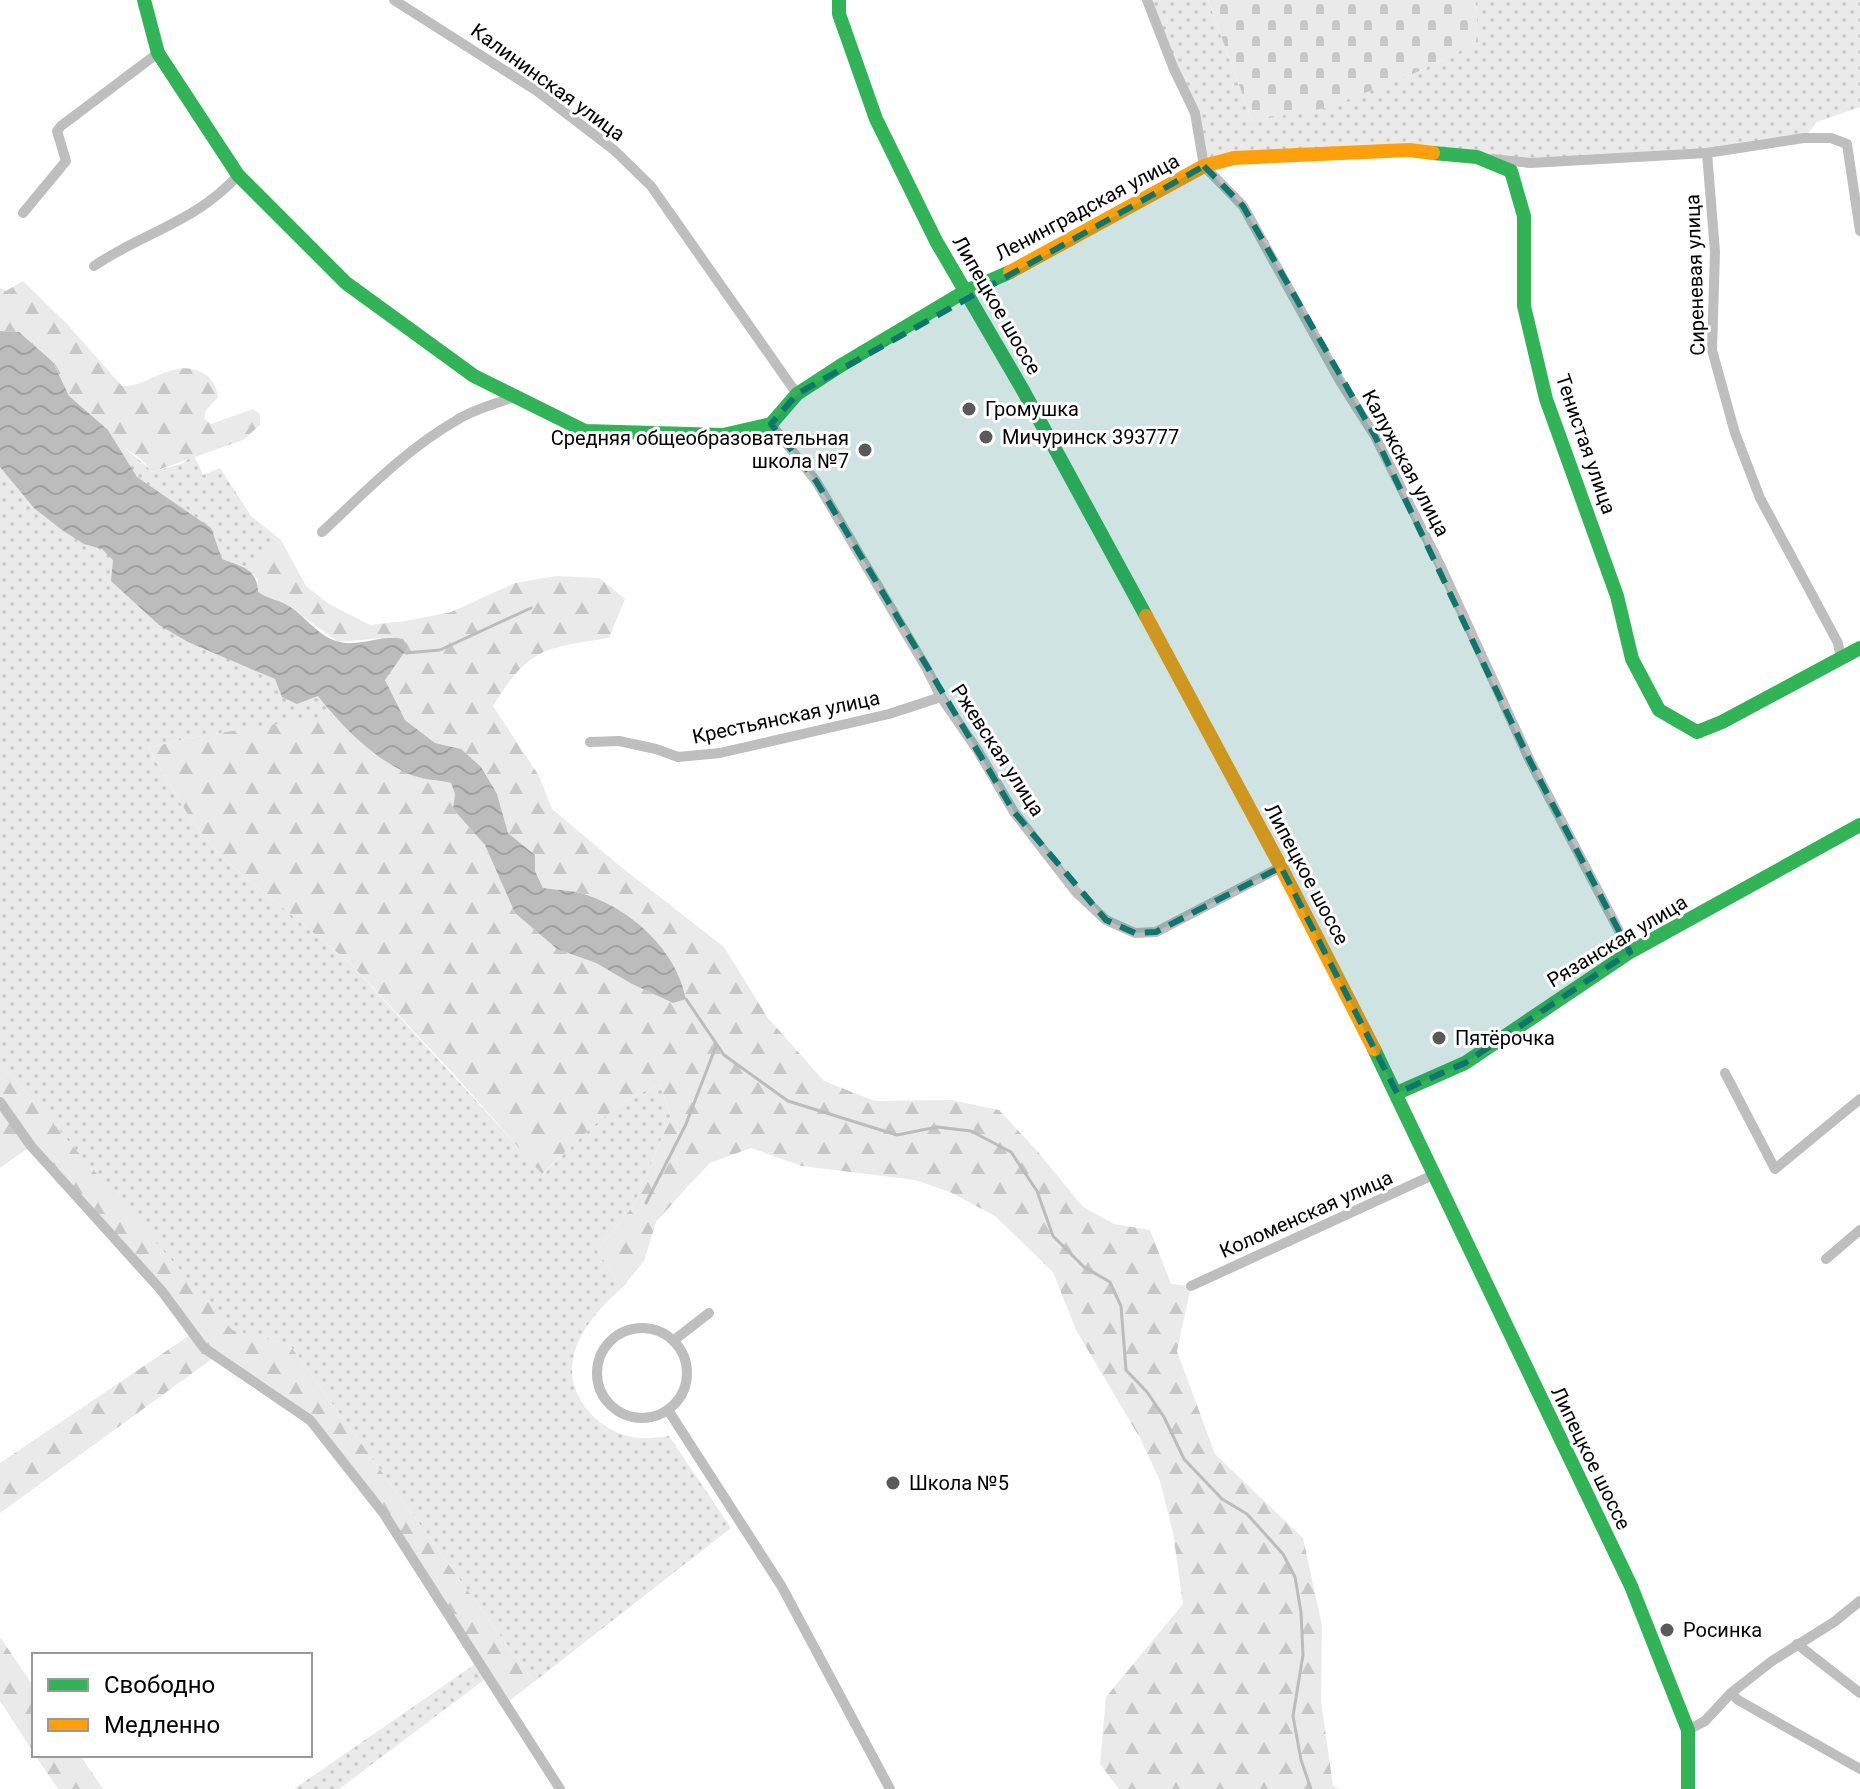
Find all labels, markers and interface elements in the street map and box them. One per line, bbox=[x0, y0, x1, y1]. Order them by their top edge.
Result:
street label: Калининская улица bbox=[466, 18, 630, 146]
street label: Ленинградская улица bbox=[991, 148, 1183, 266]
street label: Сиреневая улица bbox=[1680, 194, 1710, 356]
street label: Липецкое шоссе bbox=[948, 231, 1046, 379]
street label: Тенистая улица bbox=[1551, 371, 1621, 517]
street label: Калужская улица bbox=[1357, 385, 1455, 541]
place label: Громушка bbox=[985, 397, 1079, 421]
marker: Громушка bbox=[960, 400, 978, 418]
place label: Мичуринск 393777 bbox=[1002, 425, 1179, 449]
place label: Средняя общеобразовательная школа №7 bbox=[551, 426, 849, 473]
marker: Мичуринск 393777 bbox=[977, 428, 995, 446]
marker: Средняя общеобразовательная школа №7 bbox=[856, 441, 874, 459]
street label: Ржевская улица bbox=[946, 679, 1050, 821]
street label: Крестьянская улица bbox=[690, 685, 882, 749]
street label: Липецкое шоссе bbox=[1260, 799, 1354, 949]
street label: Рязанская улица bbox=[1543, 890, 1691, 992]
place label: Пятёрочка bbox=[1455, 1026, 1555, 1050]
marker: Пятёрочка bbox=[1430, 1029, 1448, 1047]
street label: Коломенская улица bbox=[1216, 1165, 1396, 1263]
street label: Липецкое шоссе bbox=[1546, 1382, 1636, 1534]
place label: Школа №5 bbox=[909, 1471, 1009, 1495]
marker: Школа №5 bbox=[884, 1474, 902, 1492]
place label: Росинка bbox=[1683, 1618, 1762, 1642]
marker: Росинка bbox=[1658, 1621, 1676, 1639]
legend bbox=[32, 1653, 312, 1757]
text: Свободно bbox=[104, 1671, 215, 1699]
text: Медленно bbox=[104, 1711, 220, 1739]

